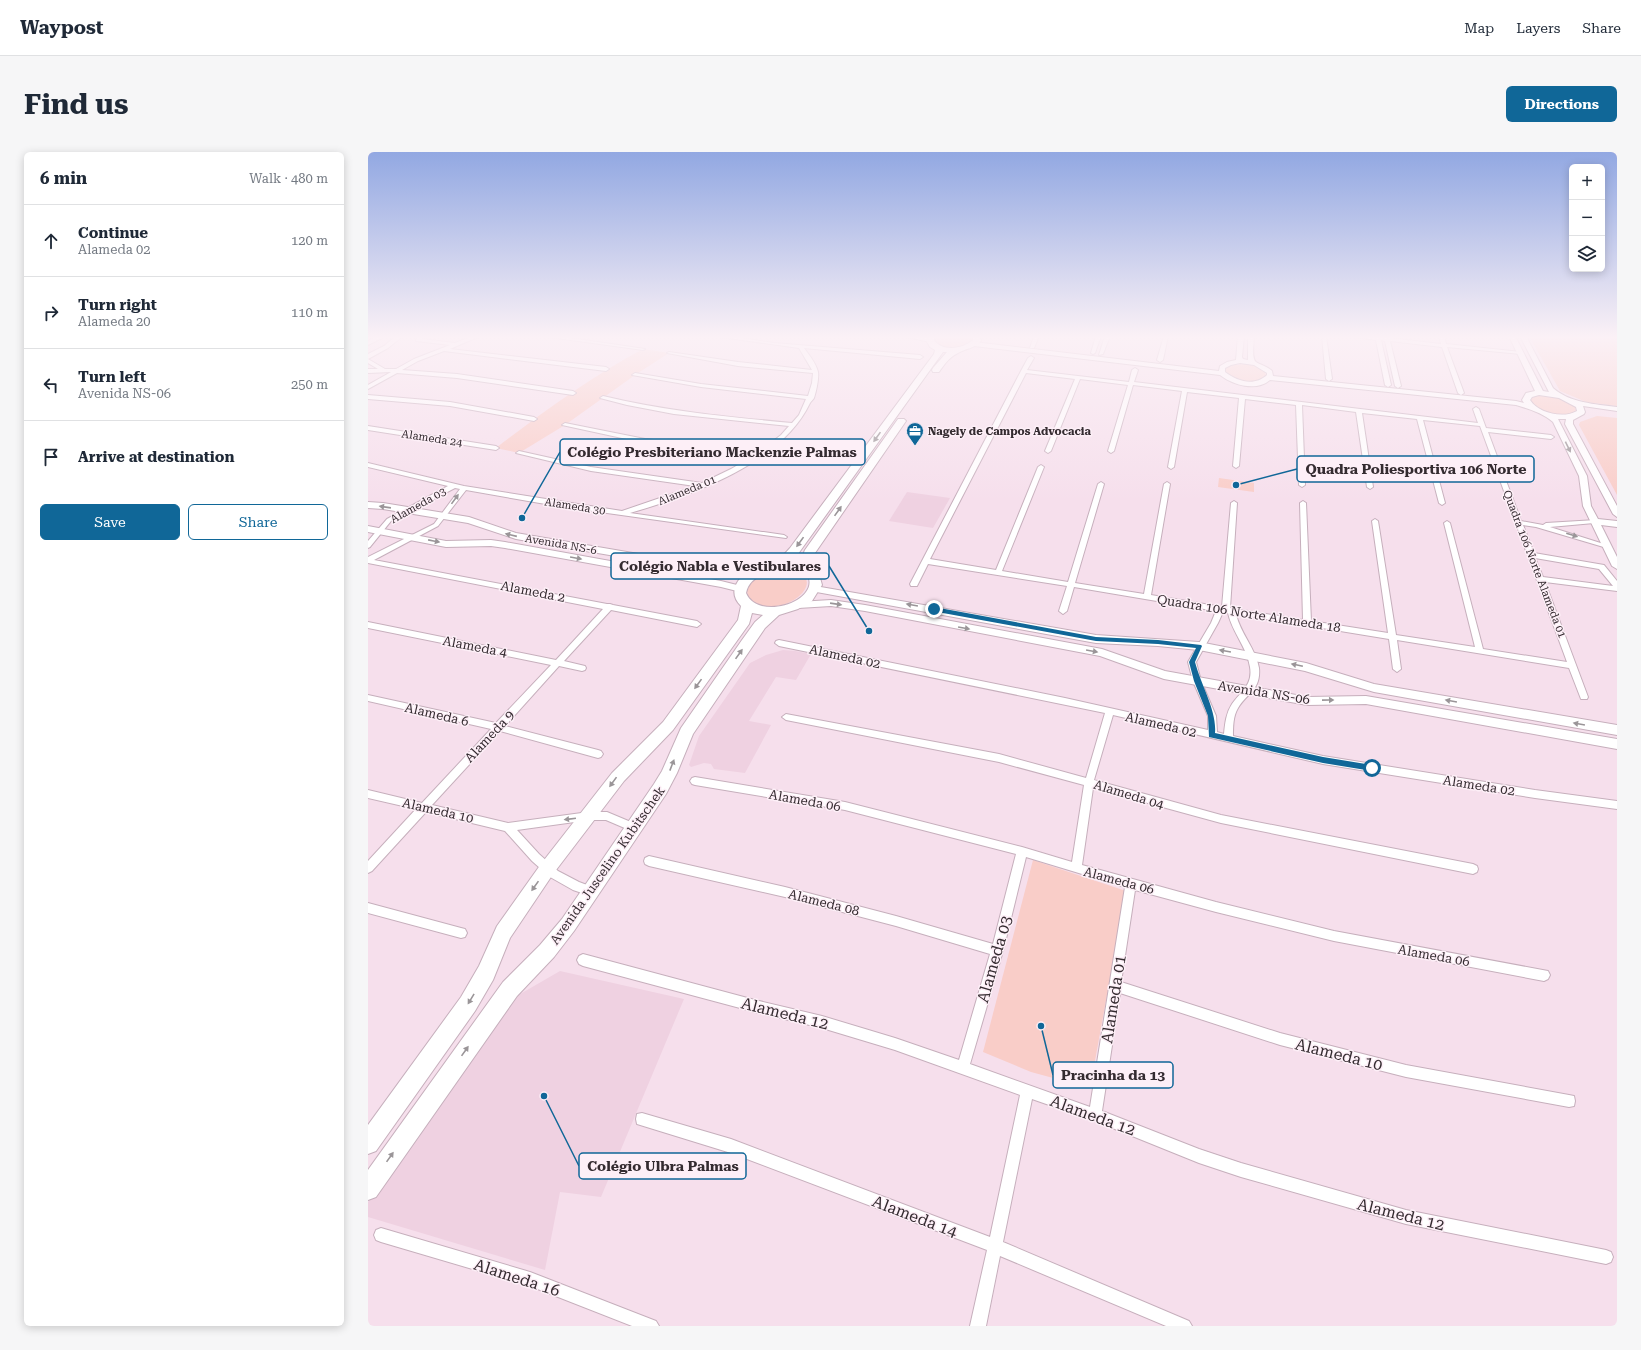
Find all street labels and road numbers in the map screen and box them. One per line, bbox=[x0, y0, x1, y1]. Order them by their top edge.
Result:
street label: Alameda 24 bbox=[401, 427, 464, 450]
street label: Alameda 01 bbox=[656, 473, 718, 508]
street label: Alameda 03 bbox=[388, 485, 448, 526]
street label: Quadra 106 Norte Alameda 01 bbox=[1500, 488, 1569, 640]
street label: Alameda 30 bbox=[544, 495, 606, 518]
street label: Avenida NS-6 bbox=[524, 532, 598, 557]
street label: Alameda 2 bbox=[499, 578, 566, 605]
street label: Quadra 106 Norte Alameda 18 bbox=[1156, 592, 1342, 635]
street label: Alameda 4 bbox=[441, 633, 509, 660]
street label: Alameda 02 bbox=[808, 642, 882, 671]
street label: Avenida NS-06 bbox=[1217, 678, 1311, 707]
street label: Alameda 6 bbox=[403, 700, 470, 729]
street label: Alameda 9 bbox=[462, 707, 517, 765]
street label: Alameda 02 bbox=[1124, 709, 1198, 740]
street label: Alameda 02 bbox=[1442, 772, 1516, 799]
street label: Alameda 04 bbox=[1092, 777, 1166, 812]
street label: Avenida Juscelino Kubitschek bbox=[547, 783, 668, 947]
street label: Alameda 06 bbox=[768, 787, 842, 814]
street label: Alameda 10 bbox=[401, 795, 475, 826]
street label: Alameda 06 bbox=[1082, 864, 1156, 897]
street label: Alameda 08 bbox=[787, 886, 861, 919]
street label: Alameda 03 bbox=[973, 914, 1016, 1005]
street label: Alameda 06 bbox=[1397, 942, 1471, 969]
street label: Alameda 01 bbox=[1097, 953, 1130, 1045]
street label: Alameda 12 bbox=[739, 993, 831, 1034]
street label: Alameda 10 bbox=[1293, 1034, 1385, 1075]
street label: Alameda 12 bbox=[1048, 1091, 1138, 1140]
street label: Alameda 14 bbox=[870, 1192, 960, 1241]
street label: Alameda 12 bbox=[1355, 1194, 1447, 1235]
street label: Alameda 16 bbox=[471, 1255, 562, 1300]

